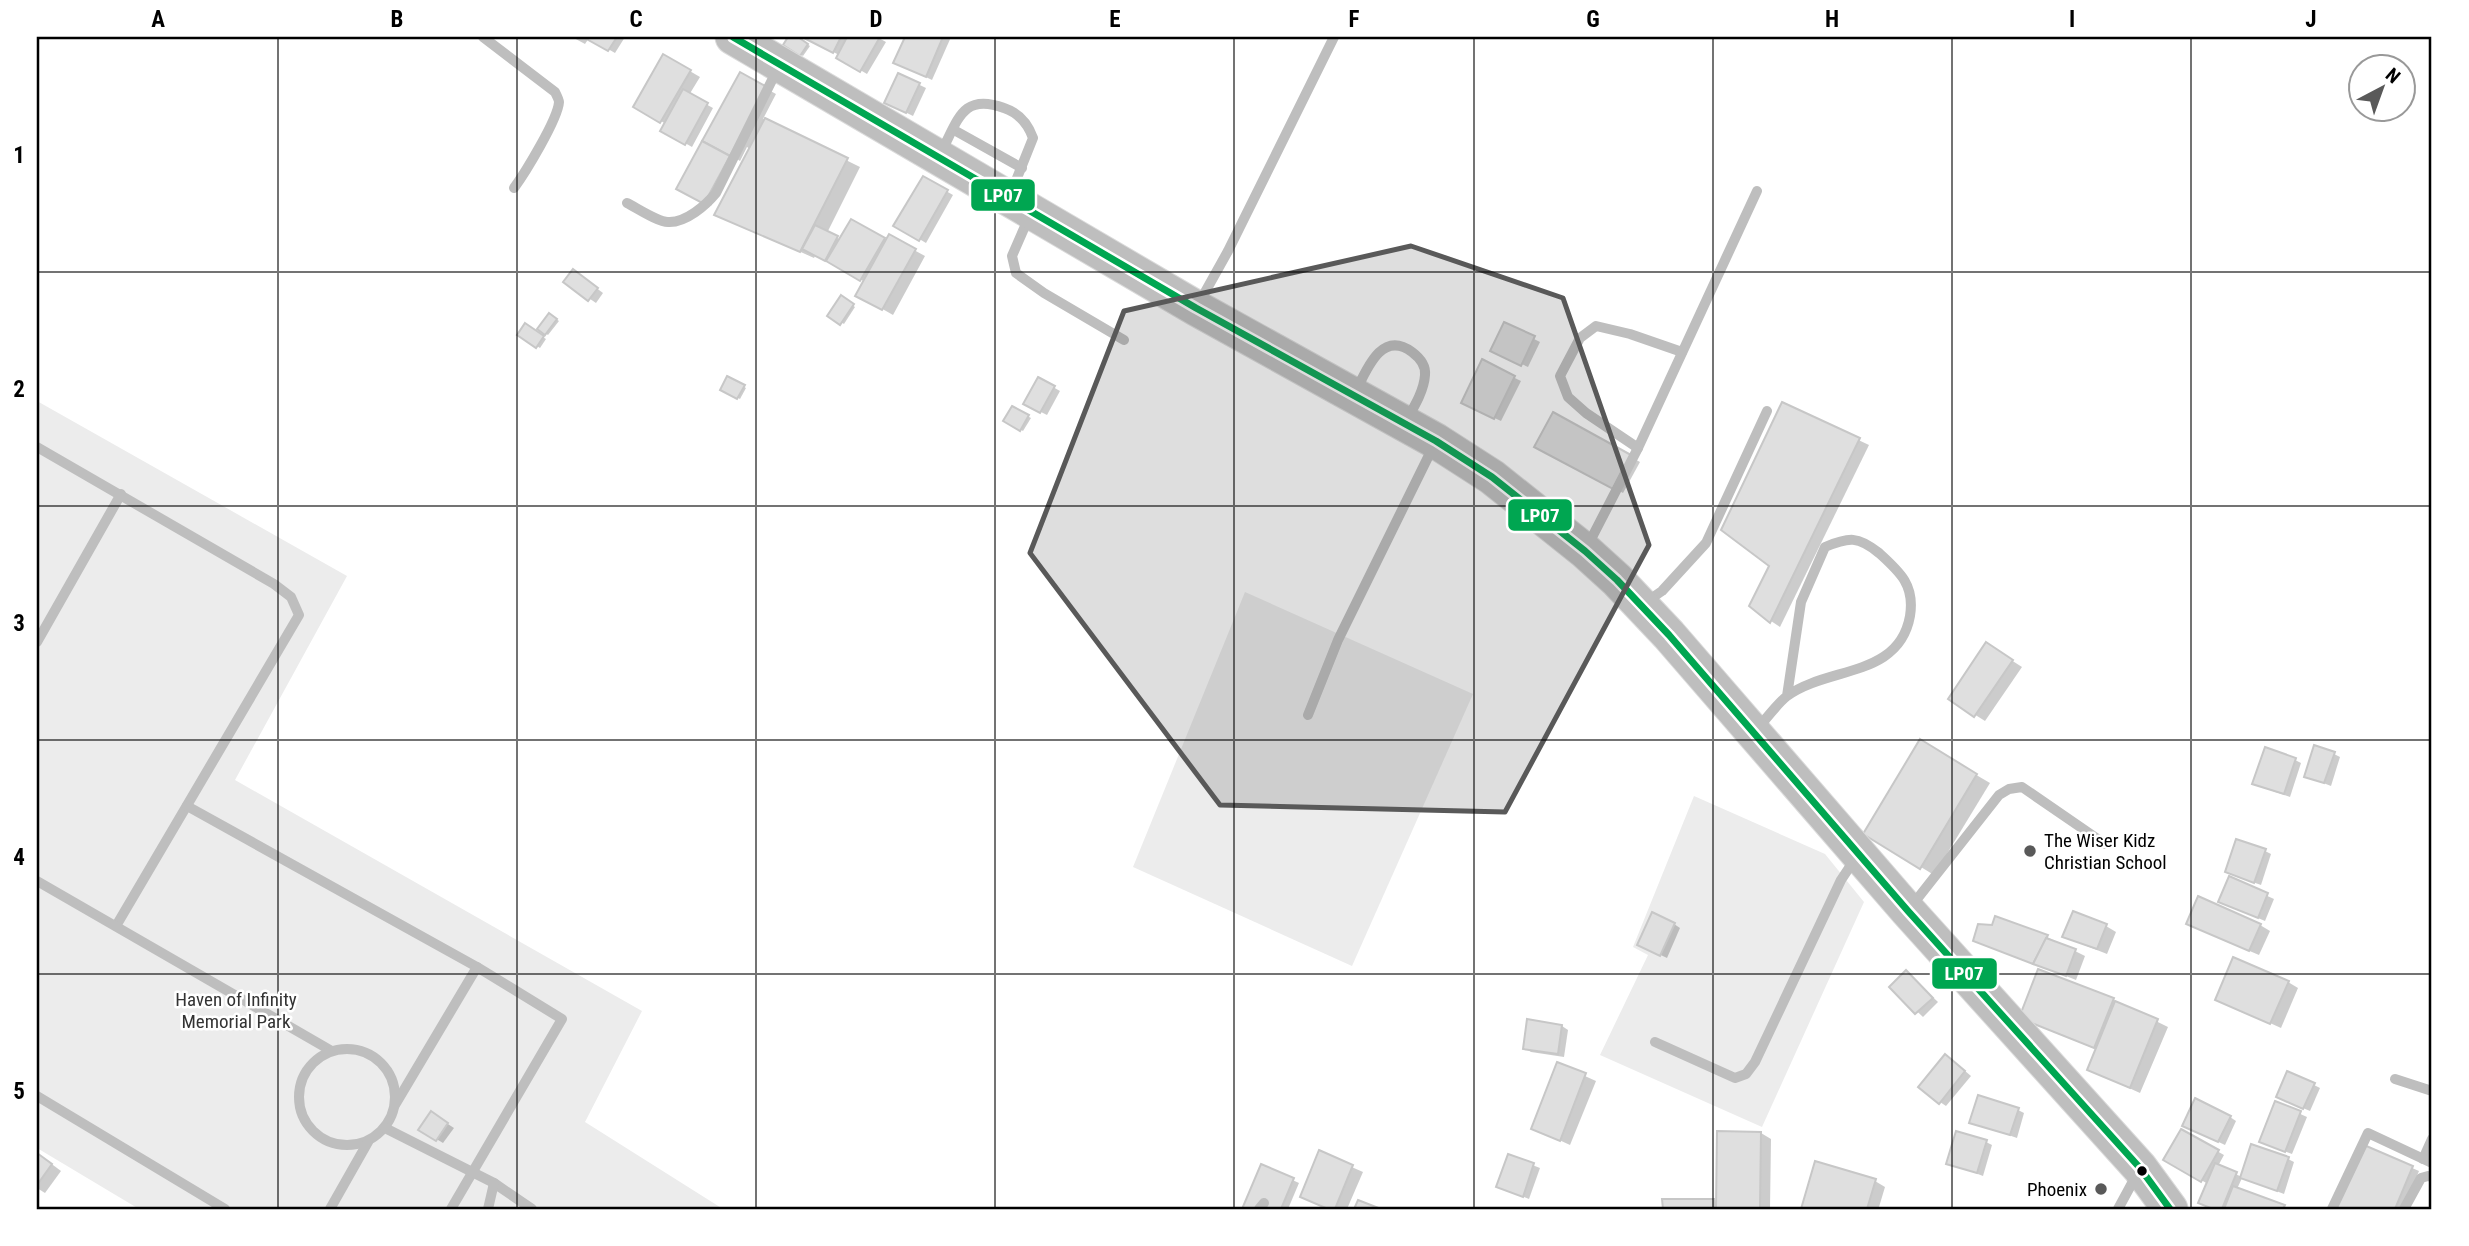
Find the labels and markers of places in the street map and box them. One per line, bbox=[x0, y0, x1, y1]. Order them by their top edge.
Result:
place label: The Wiser Kidz Christian School bbox=[2044, 829, 2167, 874]
marker: The Wiser Kidz Christian School bbox=[2022, 843, 2038, 859]
unlabelled marker bbox=[2135, 1164, 2149, 1178]
place label: Phoenix bbox=[2027, 1178, 2087, 1201]
marker: Phoenix bbox=[2093, 1181, 2109, 1197]

